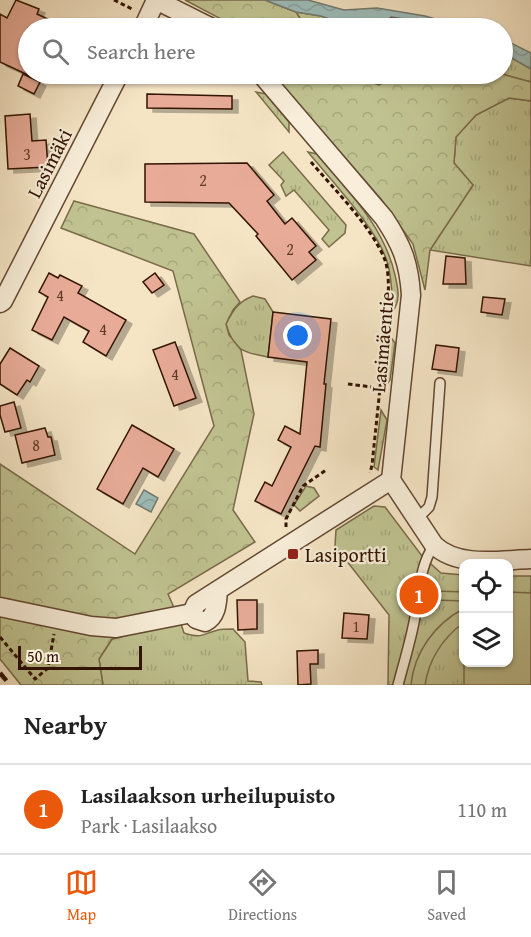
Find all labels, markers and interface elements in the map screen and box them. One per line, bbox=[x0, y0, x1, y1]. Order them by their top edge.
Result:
search box bbox=[18, 18, 513, 84]
icon: search bbox=[39, 35, 72, 68]
text: Search here bbox=[87, 35, 196, 67]
street label: Lasimäki bbox=[19, 123, 79, 203]
house number: 3 bbox=[23, 142, 31, 166]
house number: 2 bbox=[199, 168, 207, 192]
house number: 2 bbox=[286, 237, 294, 261]
house number: 4 bbox=[56, 283, 64, 307]
street label: Lasimäentie bbox=[363, 290, 401, 394]
house number: 4 bbox=[99, 317, 107, 341]
your location bbox=[283, 321, 312, 350]
house number: 4 bbox=[171, 362, 179, 386]
house number: 8 bbox=[32, 433, 40, 457]
place label: Lasiportti bbox=[305, 540, 387, 569]
marker: Lasiportti bbox=[286, 547, 300, 561]
map controls bbox=[459, 559, 513, 667]
button: locate bbox=[459, 559, 513, 613]
pin: 1 bbox=[400, 572, 438, 618]
button: layers bbox=[459, 613, 513, 667]
house number: 1 bbox=[352, 614, 360, 638]
scale bar bbox=[18, 643, 142, 670]
text: 50 m bbox=[27, 644, 59, 668]
text: Nearby bbox=[24, 705, 107, 744]
text: Lasilaakson urheilupuisto bbox=[81, 779, 335, 811]
text: 1 bbox=[38, 795, 49, 824]
text: 110 m bbox=[457, 795, 507, 824]
text: Park · Lasilaakso bbox=[81, 811, 217, 840]
tab: Map bbox=[65, 866, 98, 926]
tab: Directions bbox=[228, 866, 297, 926]
tab: Saved bbox=[427, 866, 466, 926]

